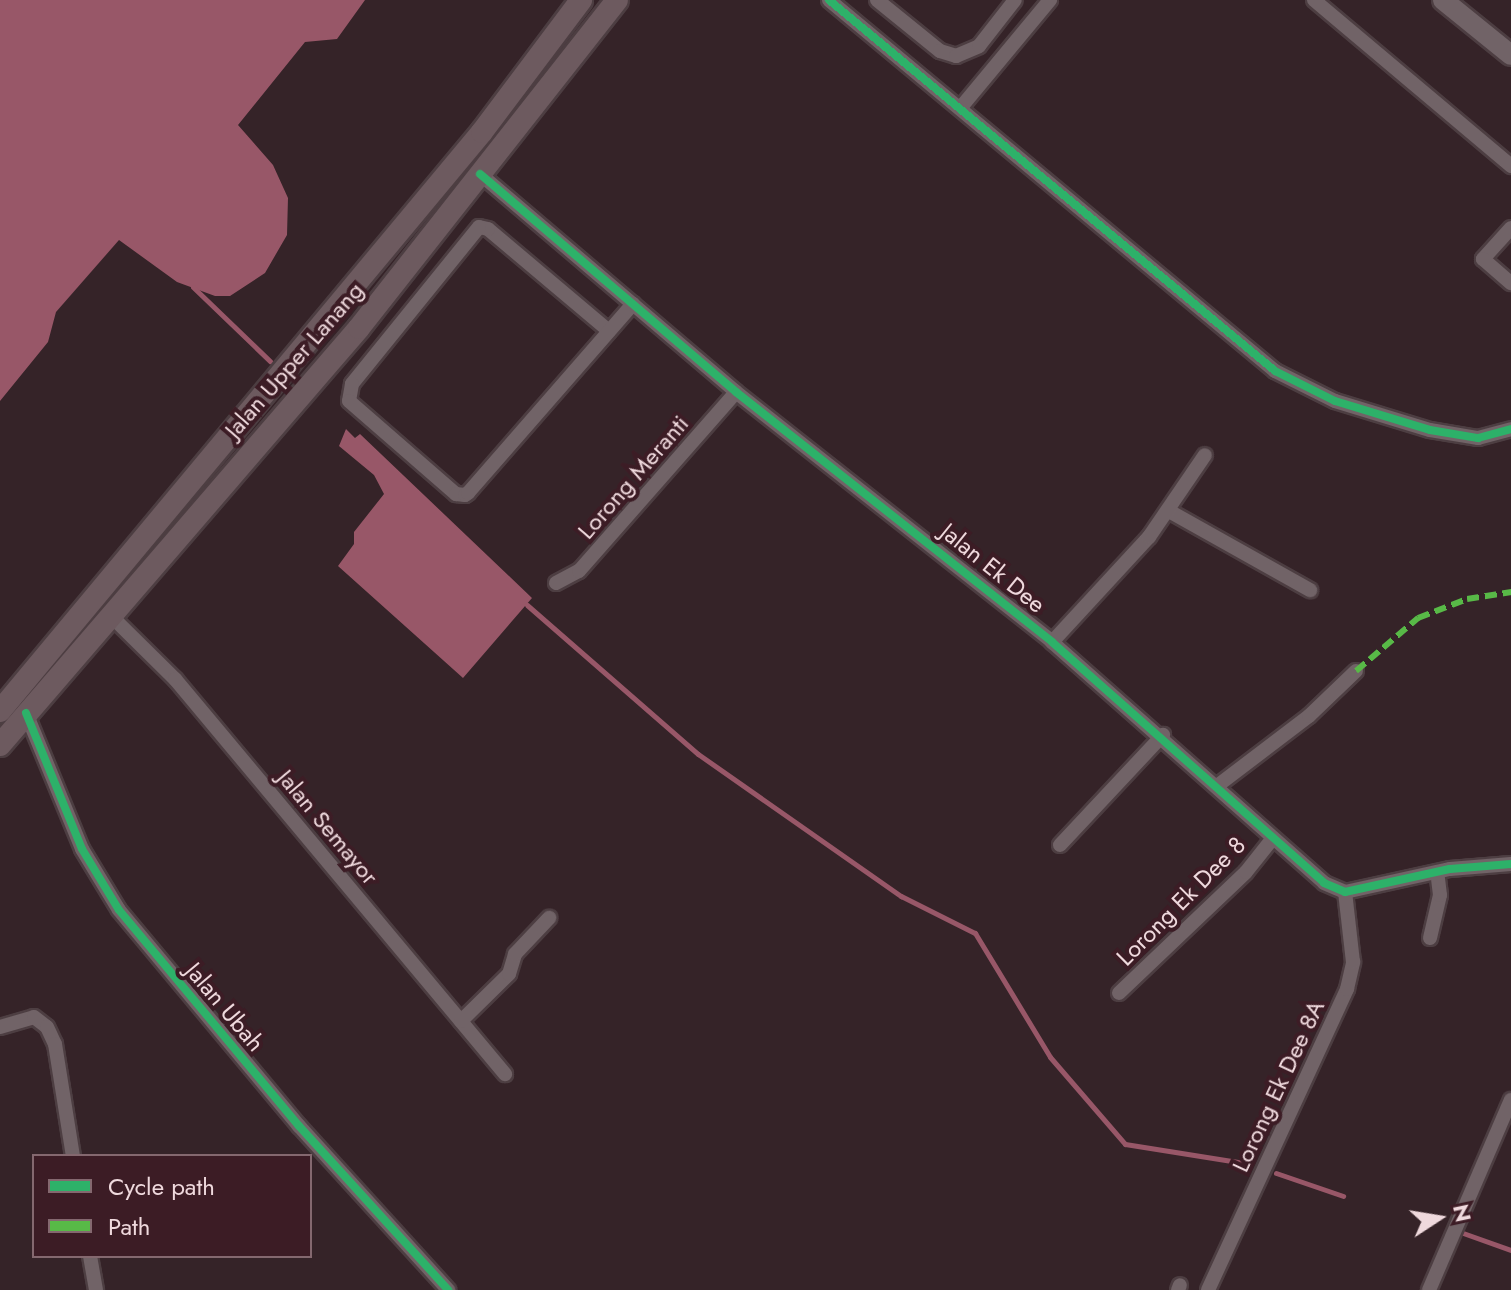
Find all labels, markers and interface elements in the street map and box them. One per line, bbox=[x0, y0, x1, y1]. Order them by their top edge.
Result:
street label: Jalan Upper Lanang bbox=[218, 276, 370, 444]
street label: Lorong Meranti bbox=[571, 409, 695, 545]
street label: Jalan Ek Dee bbox=[935, 517, 1051, 619]
street label: Jalan Semayor bbox=[272, 764, 384, 890]
street label: Lorong Ek Dee 8 bbox=[1110, 830, 1252, 972]
street label: Jalan Ubah bbox=[180, 957, 270, 1057]
street label: Lorong Ek Dee 8A bbox=[1226, 996, 1330, 1176]
legend bbox=[32, 1154, 312, 1258]
text: Cycle path bbox=[108, 1169, 215, 1204]
north arrow bbox=[1399, 1178, 1479, 1258]
text: N bbox=[1445, 1201, 1480, 1225]
text: Path bbox=[108, 1209, 150, 1244]

